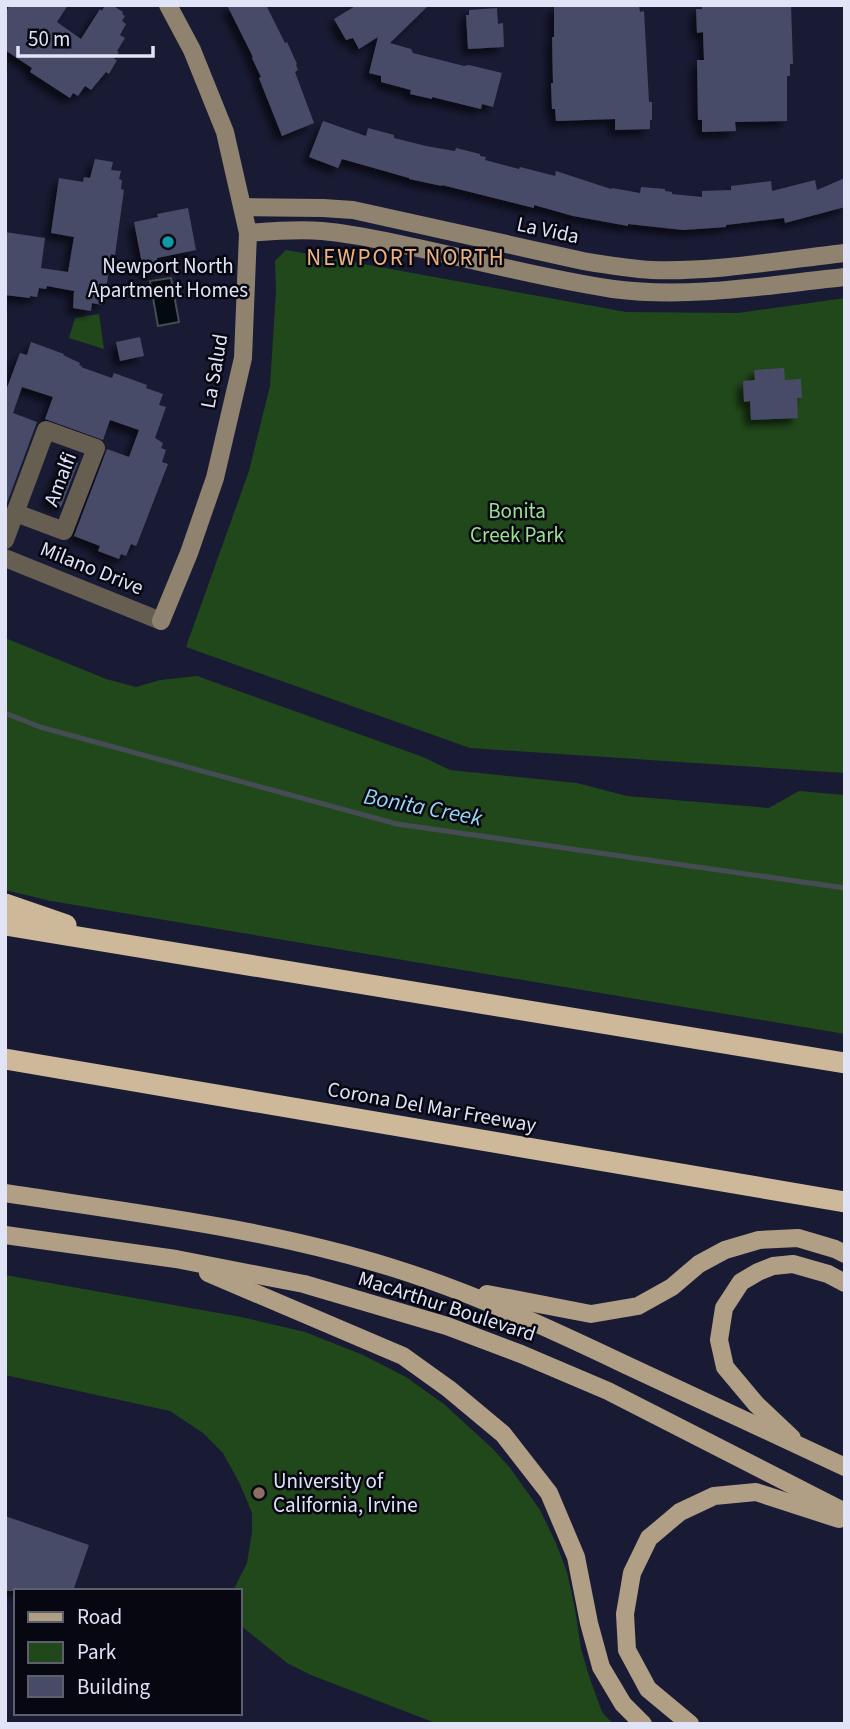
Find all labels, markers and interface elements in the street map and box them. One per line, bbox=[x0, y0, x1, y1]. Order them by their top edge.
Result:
scale bar bbox=[18, 14, 152, 58]
text: 50 m bbox=[28, 24, 70, 54]
street label: La Vida bbox=[514, 209, 582, 251]
marker: Newport North Apartment Homes bbox=[160, 234, 176, 250]
district label: NEWPORT NORTH bbox=[306, 241, 506, 274]
place label: Newport North Apartment Homes bbox=[88, 251, 248, 305]
street label: La Salud bbox=[193, 331, 235, 411]
street label: Amalfi bbox=[36, 447, 84, 511]
park label: Bonita Creek Park bbox=[470, 496, 564, 550]
street label: Milano Drive bbox=[36, 534, 148, 602]
water label: Bonita Creek bbox=[361, 779, 486, 835]
street label: Corona Del Mar Freeway bbox=[325, 1074, 539, 1140]
street label: MacArthur Boulevard bbox=[354, 1263, 540, 1349]
place label: University of California, Irvine bbox=[273, 1466, 418, 1520]
marker: University of California, Irvine bbox=[251, 1485, 267, 1501]
legend bbox=[14, 1589, 242, 1715]
text: Road bbox=[77, 1602, 122, 1632]
text: Park bbox=[77, 1637, 117, 1667]
text: Building bbox=[77, 1672, 151, 1702]

